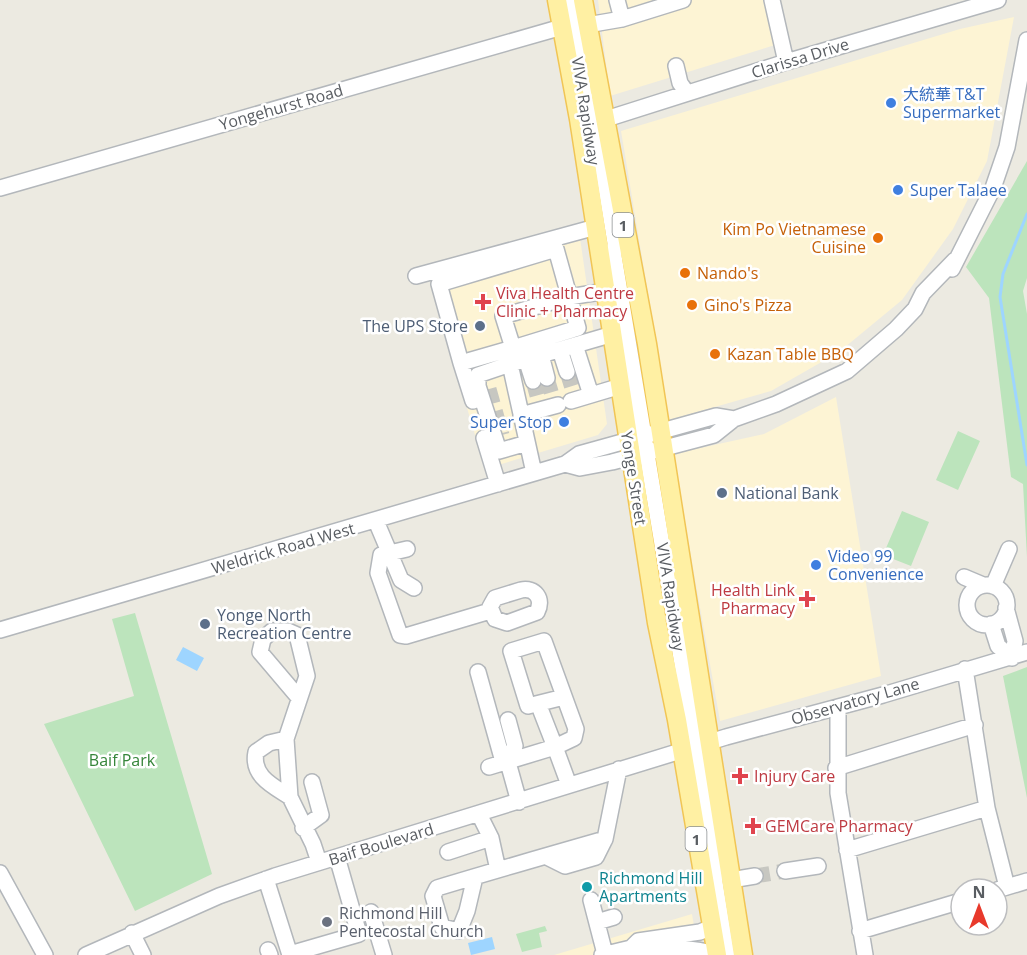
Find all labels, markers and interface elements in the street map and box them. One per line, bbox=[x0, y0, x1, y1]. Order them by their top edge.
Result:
street label: Clarissa Drive bbox=[748, 33, 852, 83]
street label: VIVA Rapidway bbox=[567, 55, 606, 168]
street label: Yongehurst Road bbox=[216, 79, 346, 135]
place label: 大統華 T&T Supermarket bbox=[903, 83, 1001, 123]
marker: 大統華 T&T Supermarket bbox=[884, 96, 898, 110]
place label: Super Talaee bbox=[910, 179, 1007, 201]
marker: Super Talaee bbox=[891, 183, 905, 197]
road number: 1 bbox=[612, 213, 634, 237]
place label: Kim Po Vietnamese Cuisine bbox=[722, 218, 866, 258]
marker: Kim Po Vietnamese Cuisine bbox=[871, 231, 885, 245]
place label: Nando's bbox=[697, 262, 758, 284]
marker: Nando's bbox=[678, 266, 692, 280]
place label: Viva Health Centre Clinic + Pharmacy bbox=[496, 282, 634, 322]
marker: Viva Health Centre Clinic + Pharmacy bbox=[474, 293, 492, 311]
place label: Gino's Pizza bbox=[704, 294, 792, 316]
marker: Gino's Pizza bbox=[685, 298, 699, 312]
place label: The UPS Store bbox=[362, 315, 468, 337]
marker: The UPS Store bbox=[473, 319, 487, 333]
place label: Kazan Table BBQ bbox=[727, 343, 854, 365]
marker: Kazan Table BBQ bbox=[708, 347, 722, 361]
place label: Super Stop bbox=[470, 411, 552, 433]
marker: Super Stop bbox=[557, 415, 571, 429]
street label: Yonge Street bbox=[616, 429, 652, 527]
place label: National Bank bbox=[734, 482, 839, 504]
marker: National Bank bbox=[715, 486, 729, 500]
street label: Weldrick Road West bbox=[209, 517, 357, 579]
street label: VIVA Rapidway bbox=[652, 541, 691, 654]
place label: Video 99 Convenience bbox=[828, 545, 924, 585]
marker: Video 99 Convenience bbox=[809, 558, 823, 572]
place label: Health Link Pharmacy bbox=[711, 579, 796, 619]
marker: Health Link Pharmacy bbox=[800, 592, 814, 606]
place label: Yonge North Recreation Centre bbox=[217, 604, 351, 644]
marker: Yonge North Recreation Centre bbox=[198, 617, 212, 631]
street label: Observatory Lane bbox=[788, 672, 922, 730]
park label: Baif Park bbox=[89, 749, 156, 771]
place label: Injury Care bbox=[754, 765, 835, 787]
marker: Injury Care bbox=[731, 767, 749, 785]
place label: GEMCare Pharmacy bbox=[765, 815, 914, 837]
street label: Baif Boulevard bbox=[326, 818, 436, 870]
marker: GEMCare Pharmacy bbox=[746, 819, 760, 833]
road number: 1 bbox=[686, 827, 706, 851]
place label: Richmond Hill Apartments bbox=[599, 867, 703, 907]
north arrow bbox=[949, 877, 1009, 937]
marker: Richmond Hill Apartments bbox=[580, 880, 594, 894]
text: N bbox=[972, 881, 986, 903]
place label: Richmond Hill Pentecostal Church bbox=[339, 902, 484, 942]
marker: Richmond Hill Pentecostal Church bbox=[320, 915, 334, 929]

